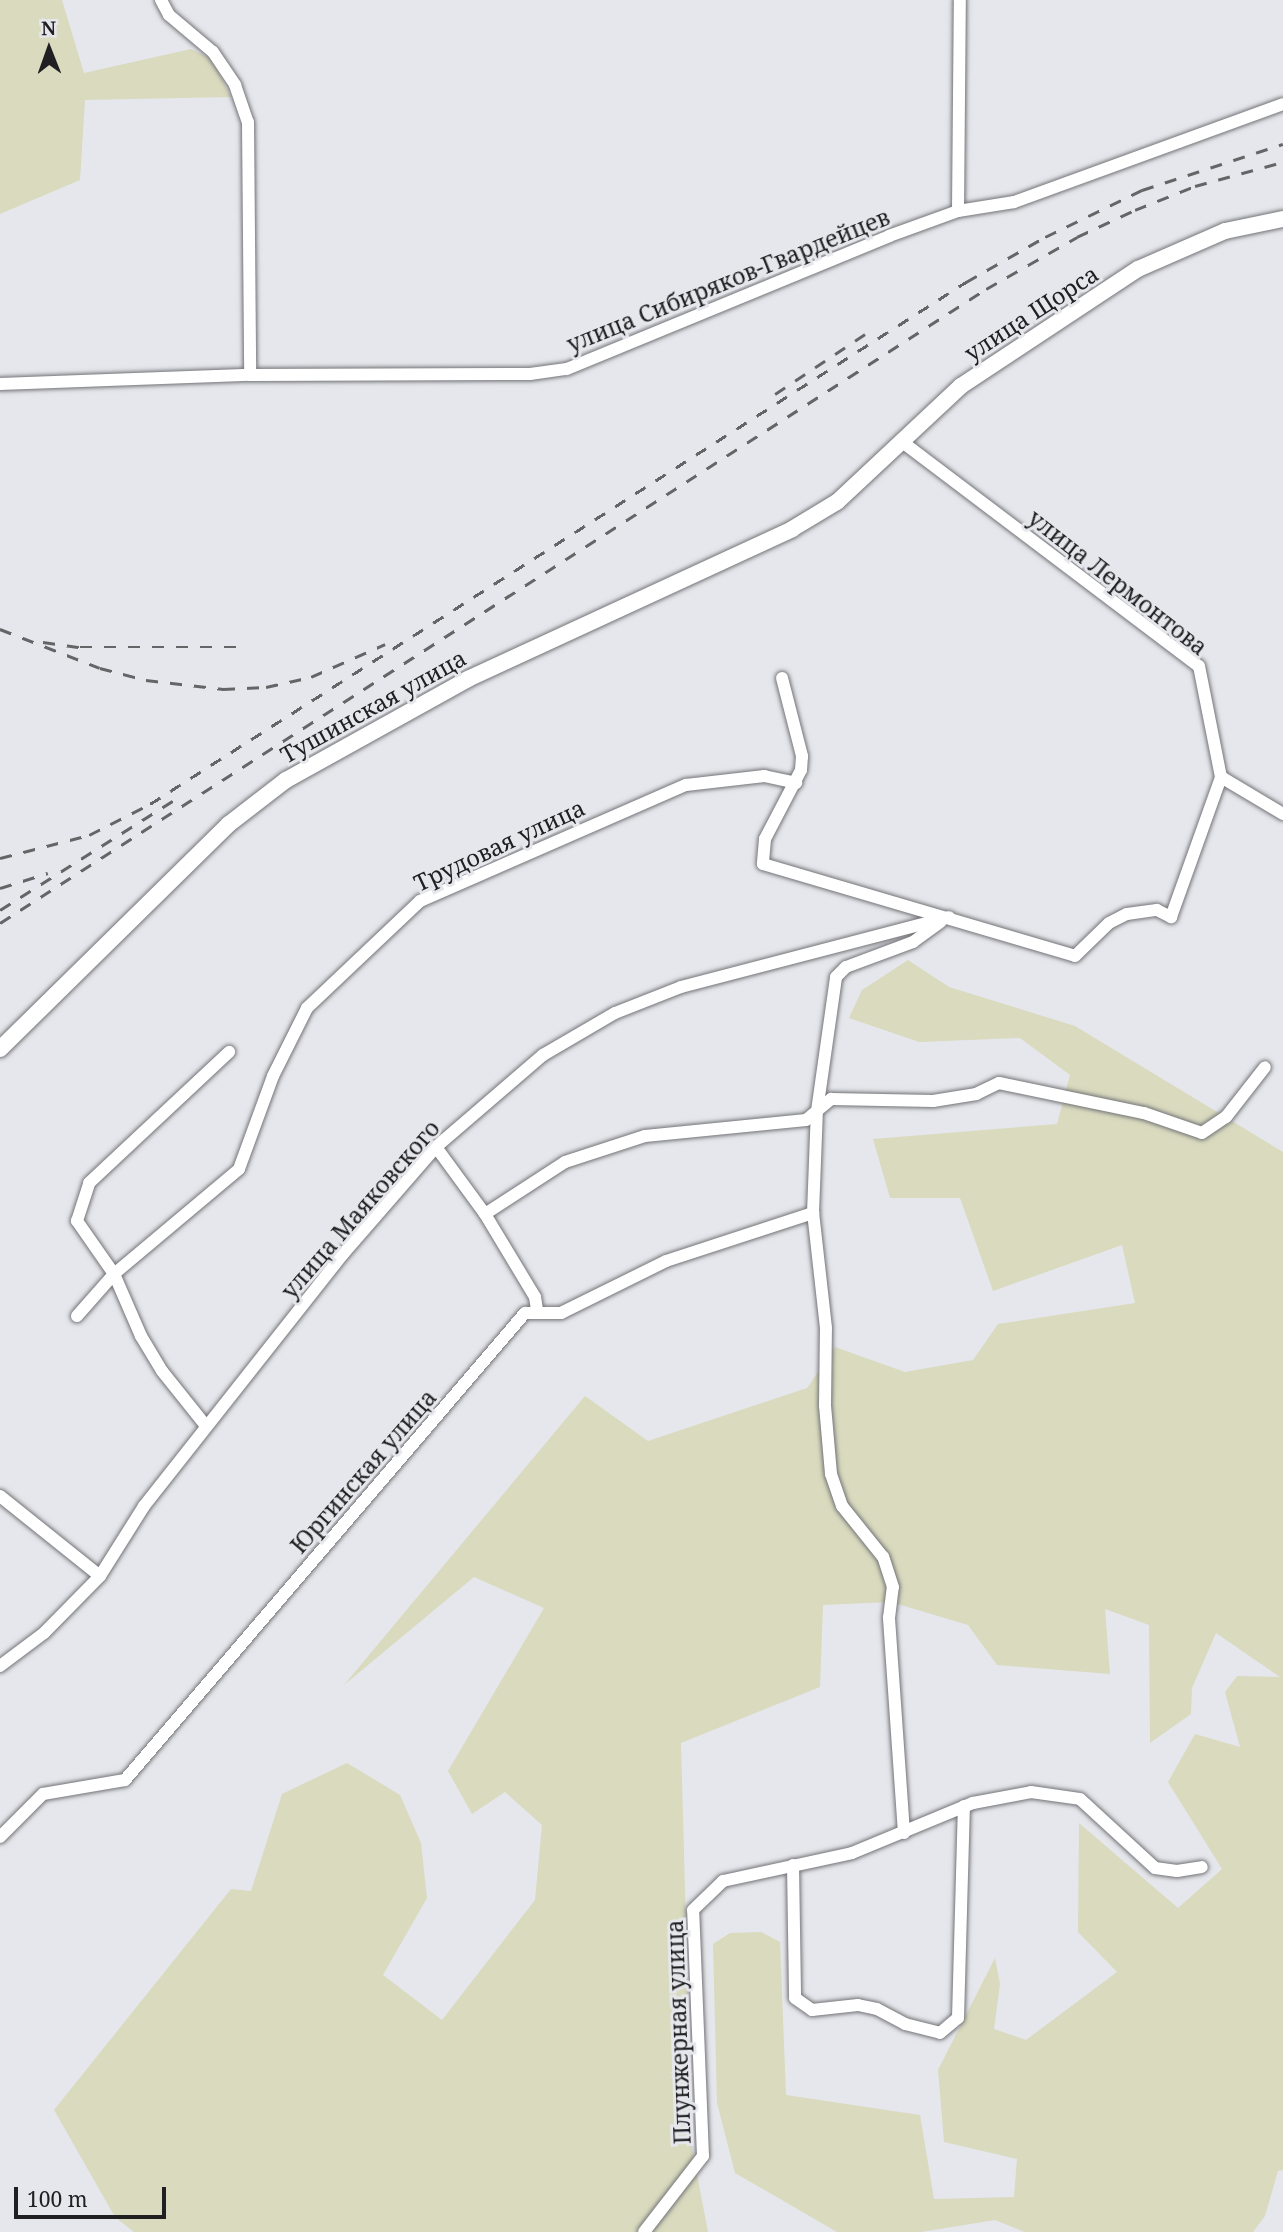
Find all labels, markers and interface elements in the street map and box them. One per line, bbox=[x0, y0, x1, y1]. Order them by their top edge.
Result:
north arrow bbox=[14, 14, 84, 84]
text: N bbox=[41, 15, 56, 41]
street label: улица Сибиряков-Гвардейцев bbox=[563, 202, 893, 358]
street label: улица Щорса bbox=[959, 259, 1103, 367]
street label: улица Лермонтова bbox=[1023, 503, 1213, 661]
street label: Тушинская улица bbox=[275, 643, 471, 769]
street label: Трудовая улица bbox=[409, 793, 589, 897]
street label: улица Маяковского bbox=[275, 1114, 445, 1304]
street label: Юргинская улица bbox=[284, 1383, 442, 1559]
street label: Плунжерная улица bbox=[660, 1919, 696, 2145]
scale bar bbox=[18, 2172, 170, 2216]
text: 100 m bbox=[27, 2185, 88, 2213]

